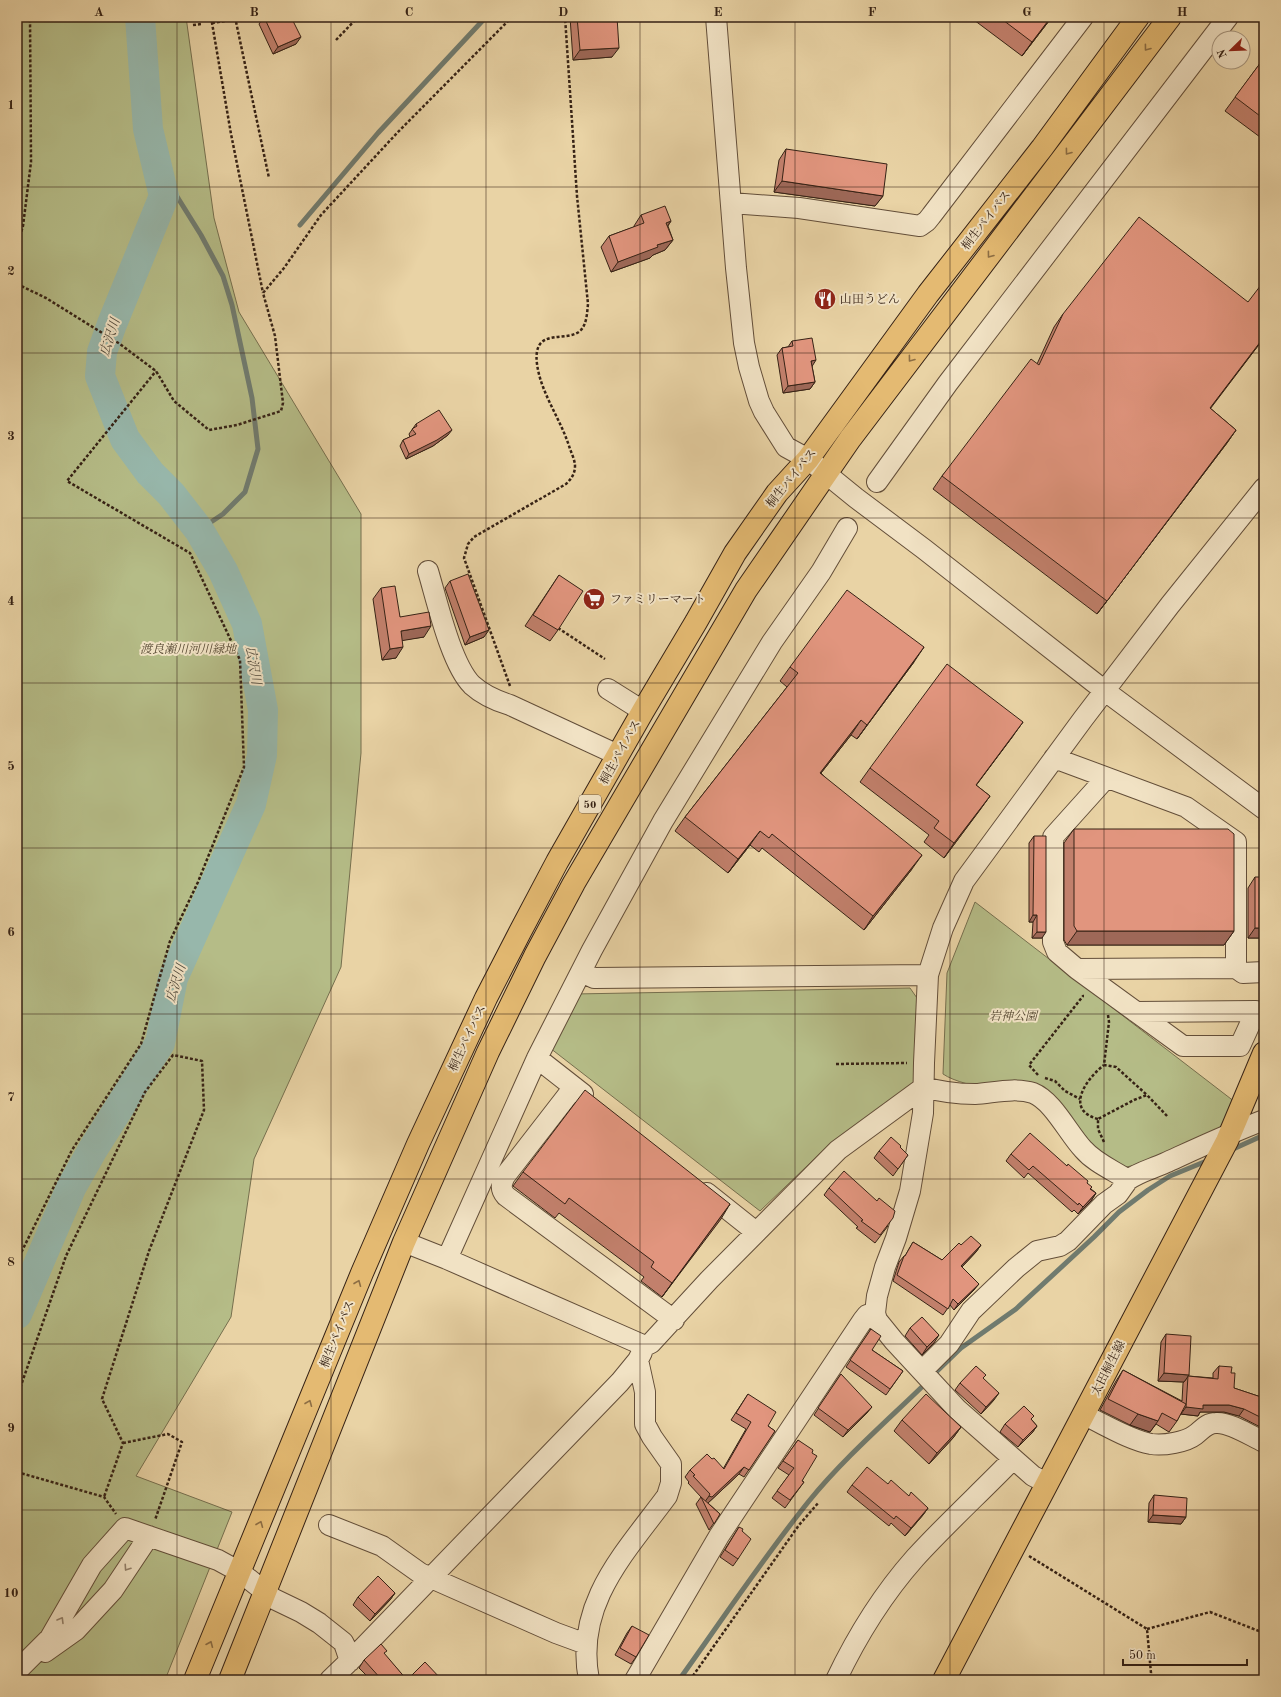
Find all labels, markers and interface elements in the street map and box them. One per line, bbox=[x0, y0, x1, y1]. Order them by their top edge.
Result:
text: A bbox=[94, 6, 104, 19]
text: B bbox=[249, 6, 259, 19]
text: C bbox=[405, 6, 413, 19]
text: D bbox=[558, 6, 568, 19]
text: E bbox=[714, 6, 723, 19]
text: F bbox=[868, 6, 877, 19]
text: G bbox=[1022, 6, 1032, 19]
text: H bbox=[1177, 6, 1188, 19]
north arrow bbox=[1211, 30, 1251, 70]
one-way arrow bbox=[1144, 44, 1151, 51]
text: N bbox=[1216, 47, 1230, 59]
text: 1 bbox=[7, 99, 15, 112]
one-way arrow bbox=[1066, 147, 1073, 154]
street label: 桐生バイパス bbox=[958, 187, 1014, 253]
one-way arrow bbox=[987, 251, 994, 258]
text: 2 bbox=[7, 265, 15, 278]
restaurant icon: 山田うどん bbox=[812, 286, 838, 312]
place label: 山田うどん bbox=[840, 293, 900, 306]
water label: 広沢川 bbox=[98, 315, 123, 358]
one-way arrow bbox=[909, 355, 916, 362]
text: 3 bbox=[7, 430, 15, 443]
street label: 桐生バイパス bbox=[763, 446, 819, 510]
supermarket icon: ファミリーマート bbox=[581, 586, 607, 612]
place label: ファミリーマート bbox=[610, 593, 706, 606]
text: 4 bbox=[7, 595, 15, 608]
park label: 渡良瀬川河川緑地 bbox=[140, 642, 238, 656]
water label: 広沢川 bbox=[243, 645, 264, 688]
street label: 桐生バイパス bbox=[596, 717, 644, 787]
text: 5 bbox=[7, 760, 15, 773]
road number: 50 bbox=[579, 795, 601, 813]
text: 6 bbox=[7, 926, 15, 939]
water label: 広沢川 bbox=[164, 961, 189, 1004]
street label: 桐生バイパス bbox=[445, 1003, 489, 1073]
park label: 岩神公園 bbox=[989, 1009, 1039, 1023]
text: 7 bbox=[7, 1091, 15, 1104]
text: 8 bbox=[7, 1256, 15, 1269]
one-way arrow bbox=[353, 1279, 361, 1286]
street label: 桐生バイパス bbox=[317, 1298, 357, 1370]
street label: 太田桐生線 bbox=[1088, 1338, 1128, 1398]
one-way arrow bbox=[304, 1400, 312, 1407]
text: 9 bbox=[7, 1422, 15, 1435]
one-way arrow bbox=[255, 1520, 263, 1527]
one-way arrow bbox=[125, 1564, 132, 1571]
text: 10 bbox=[3, 1587, 19, 1600]
one-way arrow bbox=[56, 1617, 63, 1624]
one-way arrow bbox=[206, 1641, 214, 1648]
scale bar bbox=[1123, 1641, 1247, 1667]
text: 50 m bbox=[1129, 1649, 1156, 1662]

